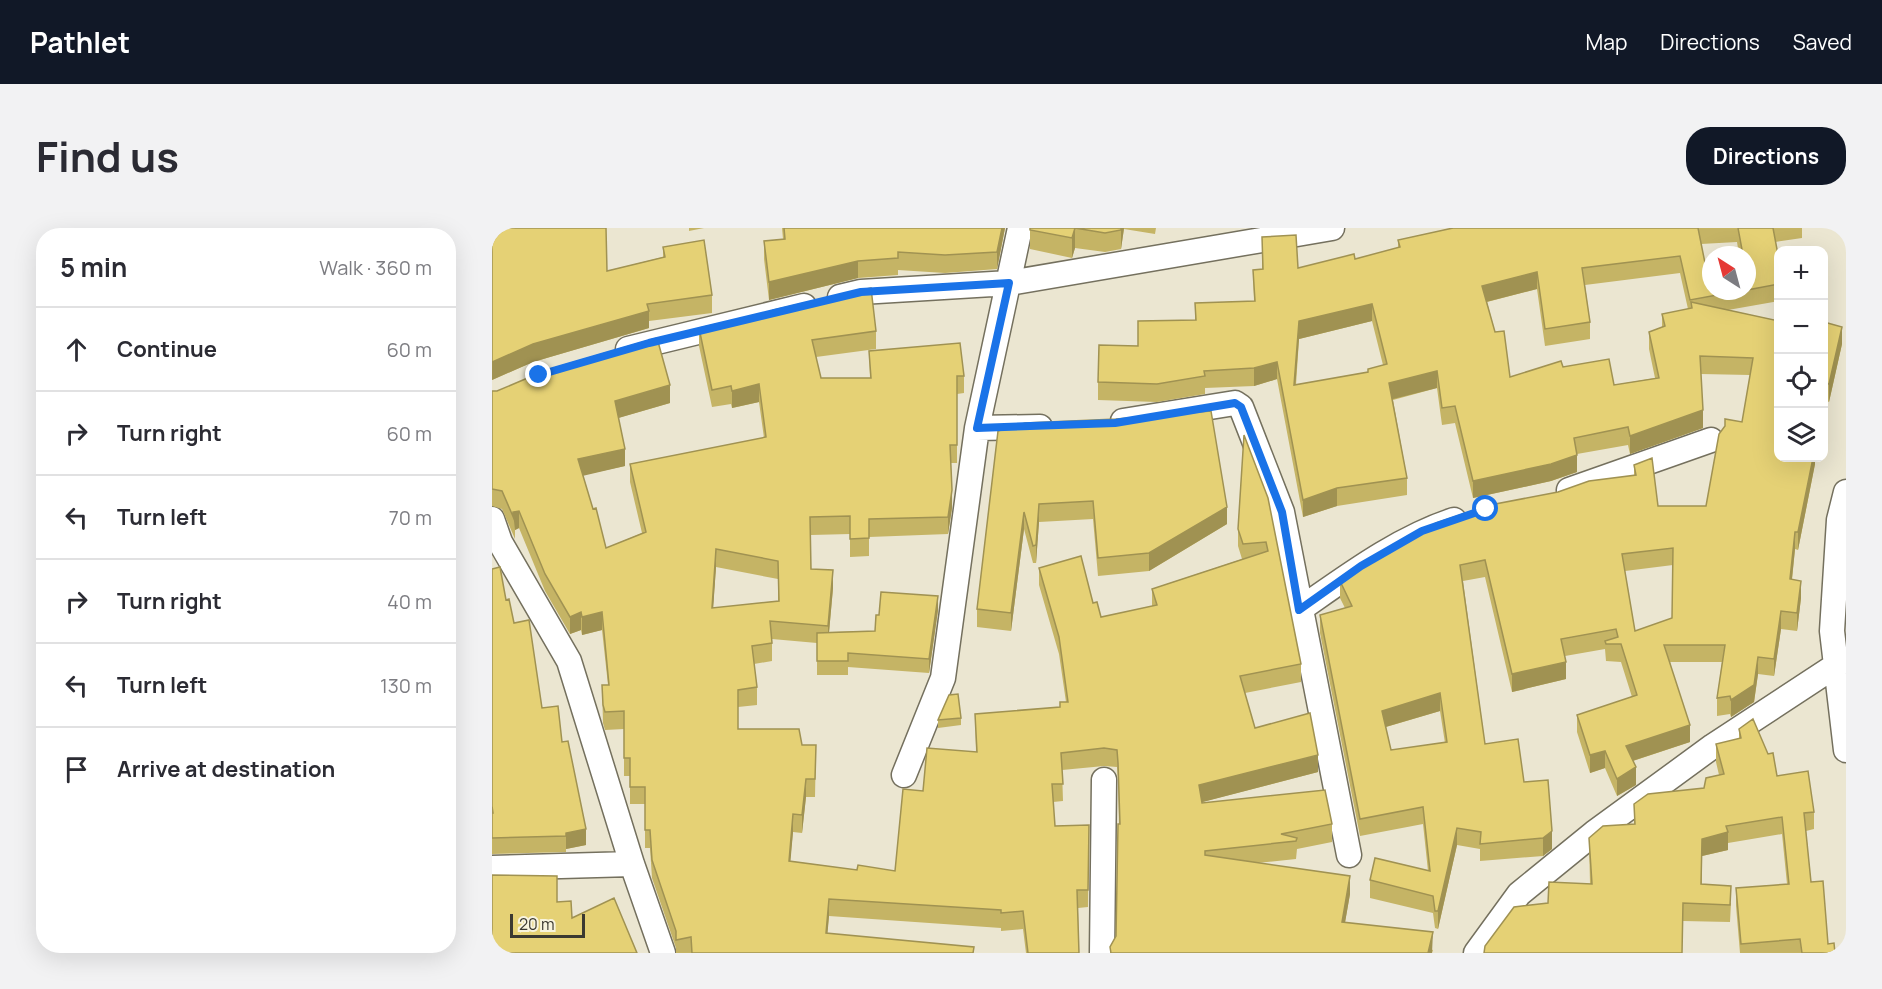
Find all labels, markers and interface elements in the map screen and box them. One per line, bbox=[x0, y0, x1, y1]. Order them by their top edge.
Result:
text: Pathlet bbox=[30, 23, 130, 61]
text: Map bbox=[1586, 28, 1627, 56]
text: Directions bbox=[1660, 28, 1760, 56]
text: Saved bbox=[1793, 28, 1852, 56]
text: Find us bbox=[36, 127, 179, 185]
button: Directions bbox=[1686, 127, 1846, 185]
north arrow bbox=[1702, 246, 1756, 300]
map controls bbox=[1774, 246, 1828, 462]
button: + bbox=[1774, 246, 1828, 300]
text: 5 min bbox=[60, 249, 127, 285]
text: Walk · 360 m bbox=[319, 254, 432, 281]
button: − bbox=[1774, 300, 1828, 354]
icon: ahead bbox=[60, 333, 93, 366]
text: Continue bbox=[117, 334, 217, 364]
text: 60 m bbox=[386, 336, 432, 363]
button: locate bbox=[1774, 354, 1828, 408]
route end bbox=[525, 361, 551, 387]
button: layers bbox=[1774, 408, 1828, 462]
icon: right bbox=[60, 417, 93, 450]
text: Turn right bbox=[117, 418, 222, 448]
text: 60 m bbox=[386, 420, 432, 447]
route start bbox=[1472, 495, 1498, 521]
icon: left bbox=[60, 501, 93, 534]
text: Turn left bbox=[117, 502, 207, 532]
text: 70 m bbox=[389, 504, 432, 531]
icon: right bbox=[60, 585, 93, 618]
text: Turn right bbox=[117, 586, 222, 616]
text: 40 m bbox=[387, 588, 432, 615]
icon: left bbox=[60, 669, 93, 702]
text: Turn left bbox=[117, 670, 207, 700]
text: 130 m bbox=[380, 672, 432, 699]
icon: arrive bbox=[60, 753, 93, 786]
text: Arrive at destination bbox=[117, 754, 335, 784]
scale bar bbox=[510, 911, 585, 938]
text: 20 m bbox=[519, 913, 555, 935]

